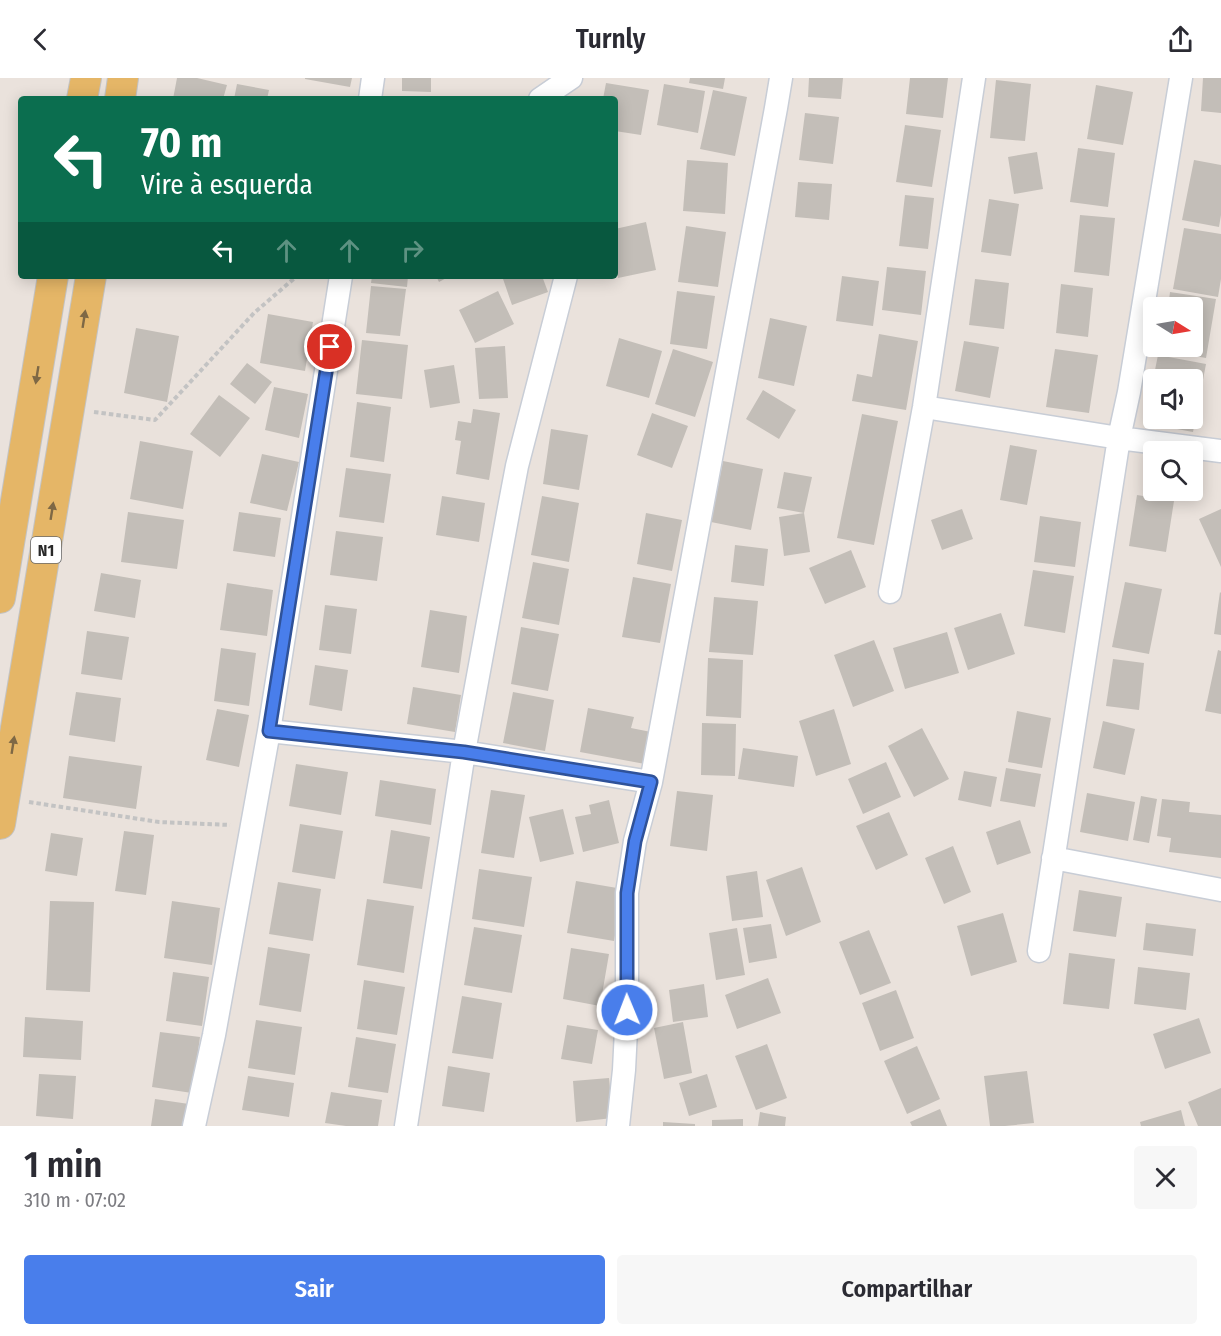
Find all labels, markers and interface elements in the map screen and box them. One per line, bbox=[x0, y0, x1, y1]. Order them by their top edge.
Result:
icon: back bbox=[24, 23, 57, 56]
text: Turnly bbox=[576, 23, 645, 55]
icon: share bbox=[1164, 23, 1197, 56]
text: 70 m bbox=[141, 118, 222, 168]
icon: left bbox=[42, 120, 120, 198]
text: Vire à esquerda bbox=[141, 169, 313, 201]
icon: left bbox=[207, 234, 240, 267]
icon: ahead bbox=[270, 234, 303, 267]
icon: ahead bbox=[333, 234, 366, 267]
icon: right bbox=[396, 234, 429, 267]
north arrow bbox=[1143, 297, 1203, 357]
map controls bbox=[1143, 297, 1203, 501]
one-way arrow bbox=[80, 309, 89, 328]
pin bbox=[304, 321, 355, 372]
icon: arrive bbox=[313, 330, 346, 363]
one-way arrow bbox=[32, 366, 41, 385]
button: sound bbox=[1143, 369, 1203, 429]
button: search bbox=[1143, 441, 1203, 501]
one-way arrow bbox=[48, 502, 57, 521]
road number: N1 bbox=[31, 537, 61, 563]
one-way arrow bbox=[9, 736, 18, 755]
position arrow bbox=[595, 978, 659, 1042]
text: 1 min bbox=[24, 1143, 102, 1187]
button: close bbox=[1134, 1146, 1197, 1209]
text: 310 m · 07:02 bbox=[24, 1188, 126, 1212]
button: Sair bbox=[24, 1255, 605, 1324]
button: Compartilhar bbox=[617, 1255, 1197, 1324]

